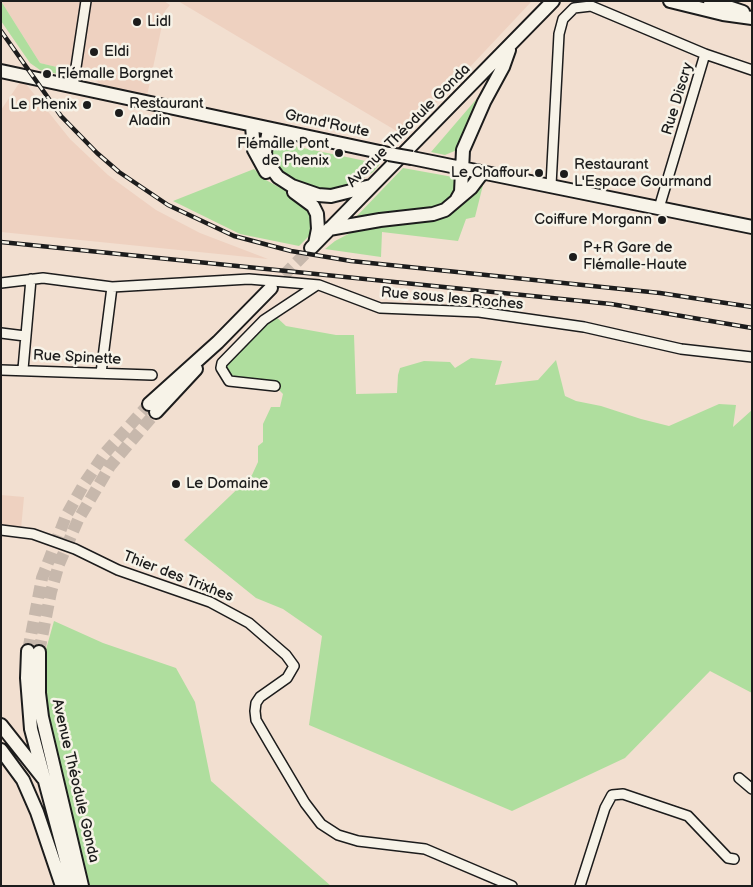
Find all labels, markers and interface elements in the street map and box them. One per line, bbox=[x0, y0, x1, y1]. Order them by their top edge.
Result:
place label: Lidl bbox=[147, 13, 171, 31]
marker: Lidl bbox=[131, 16, 143, 28]
place label: Eldi bbox=[104, 43, 129, 61]
marker: Eldi bbox=[88, 46, 100, 58]
street label: Avenue Théodule Gonda bbox=[343, 60, 475, 192]
street label: Rue Discry bbox=[658, 61, 698, 137]
place label: Flémalle Borgnet bbox=[57, 65, 173, 83]
marker: Flémalle Borgnet bbox=[41, 68, 53, 80]
place label: Restaurant Aladin bbox=[129, 95, 204, 130]
place label: Le Phenix bbox=[10, 96, 77, 114]
marker: Le Phenix bbox=[81, 99, 93, 111]
street label: Grand'Route bbox=[283, 106, 371, 142]
marker: Restaurant Aladin bbox=[113, 107, 125, 119]
place label: Flémalle Pont de Phenix bbox=[237, 135, 329, 170]
marker: Flémalle Pont de Phenix bbox=[333, 147, 345, 159]
place label: Restaurant L'Espace Gourmand bbox=[574, 156, 712, 191]
place label: Le Chaffour bbox=[451, 164, 529, 182]
marker: Le Chaffour bbox=[533, 167, 545, 179]
marker: Restaurant L'Espace Gourmand bbox=[558, 168, 570, 180]
place label: Coiffure Morgann bbox=[534, 211, 652, 229]
marker: Coiffure Morgann bbox=[656, 214, 668, 226]
place label: P+R Gare de Flémalle-Haute bbox=[583, 239, 687, 274]
marker: P+R Gare de Flémalle-Haute bbox=[567, 251, 579, 263]
street label: Rue sous les Roches bbox=[380, 284, 524, 314]
street label: Rue Spinette bbox=[32, 347, 122, 369]
place label: Le Domaine bbox=[186, 475, 268, 493]
marker: Le Domaine bbox=[170, 478, 182, 490]
street label: Thier des Trixhes bbox=[120, 548, 236, 606]
street label: Avenue Théodule Gonda bbox=[47, 697, 103, 865]

